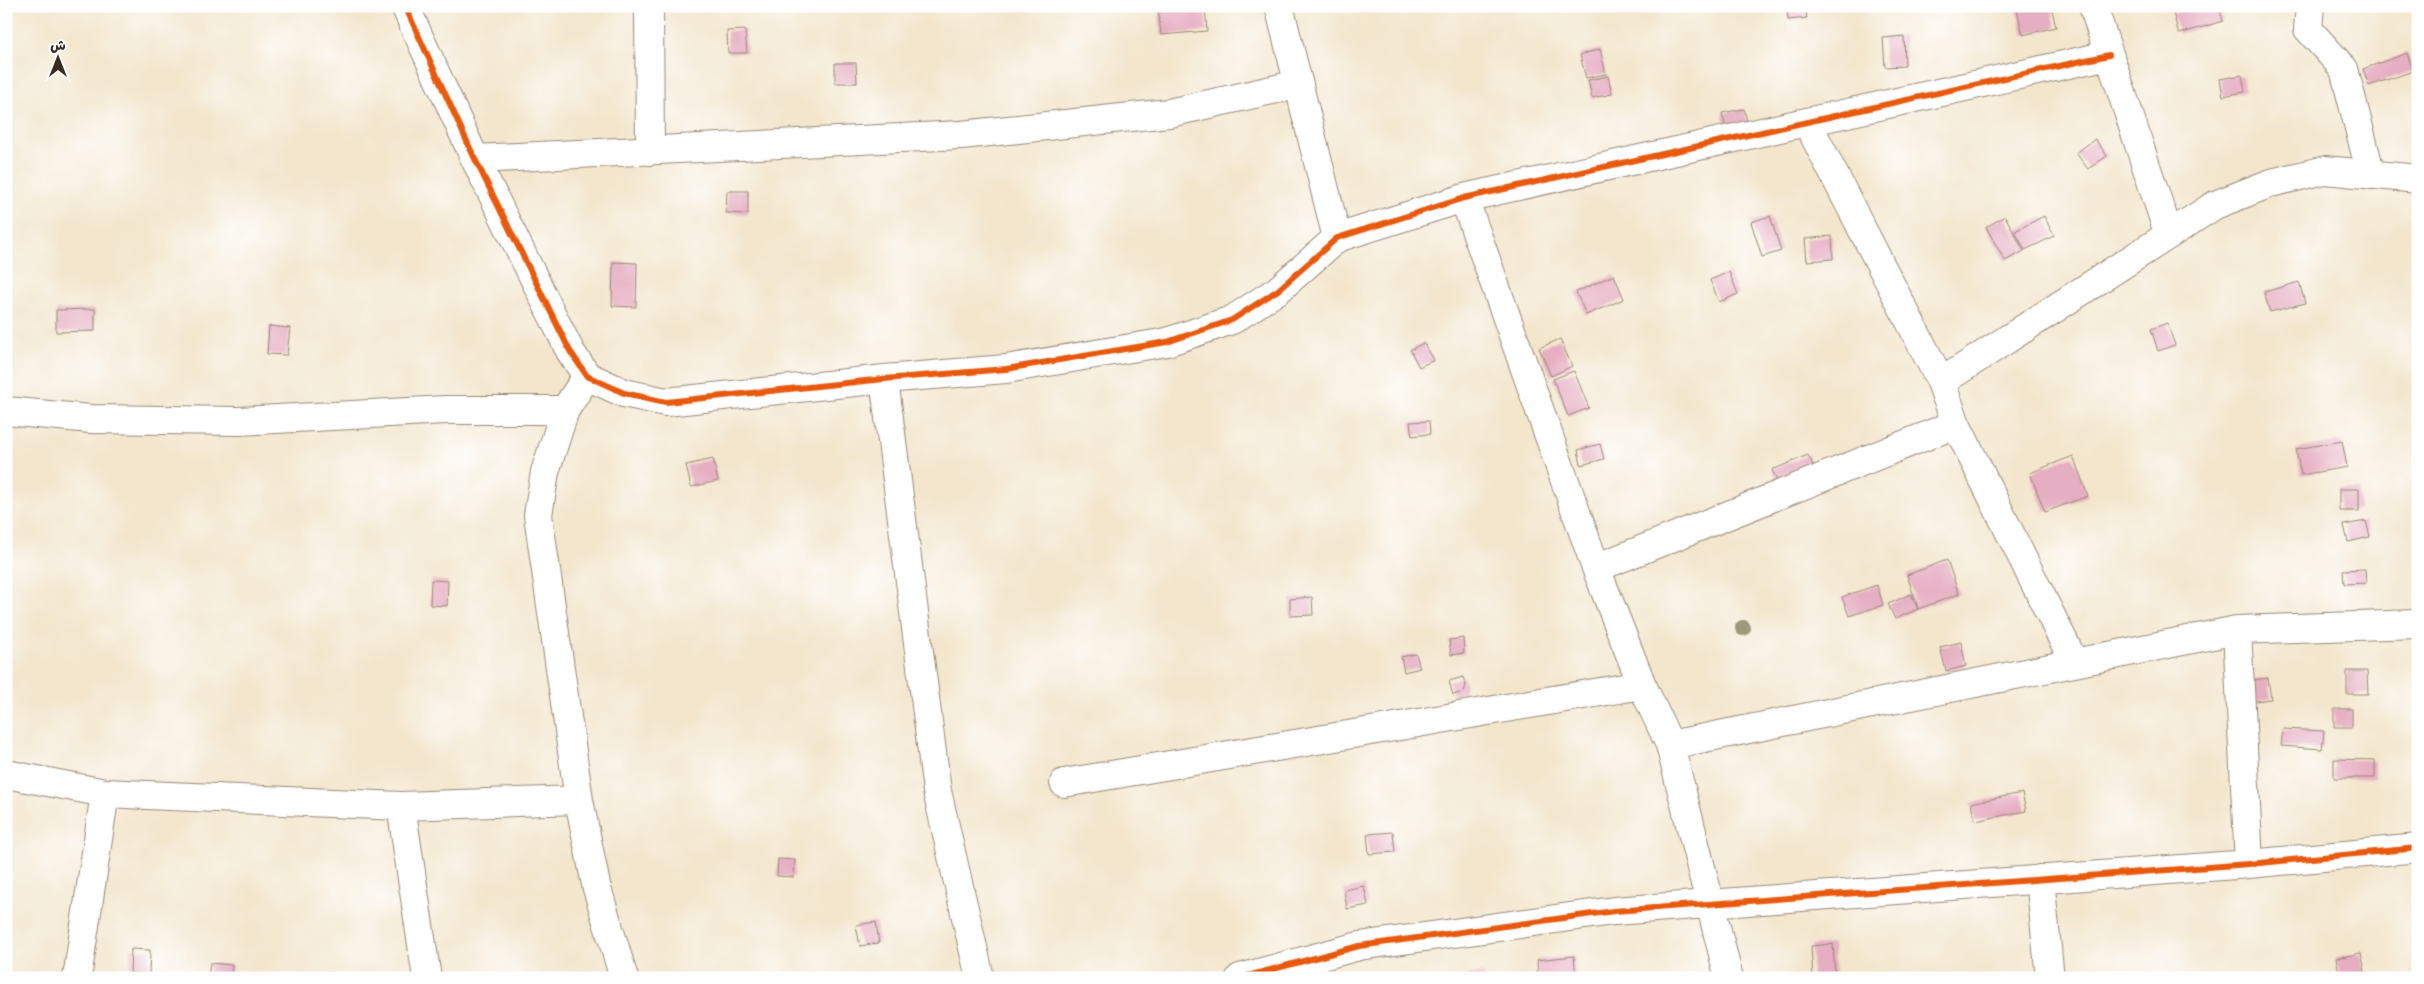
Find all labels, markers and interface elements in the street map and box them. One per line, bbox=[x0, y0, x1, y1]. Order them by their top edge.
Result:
north arrow bbox=[32, 32, 82, 82]
text: ش bbox=[50, 33, 66, 58]

